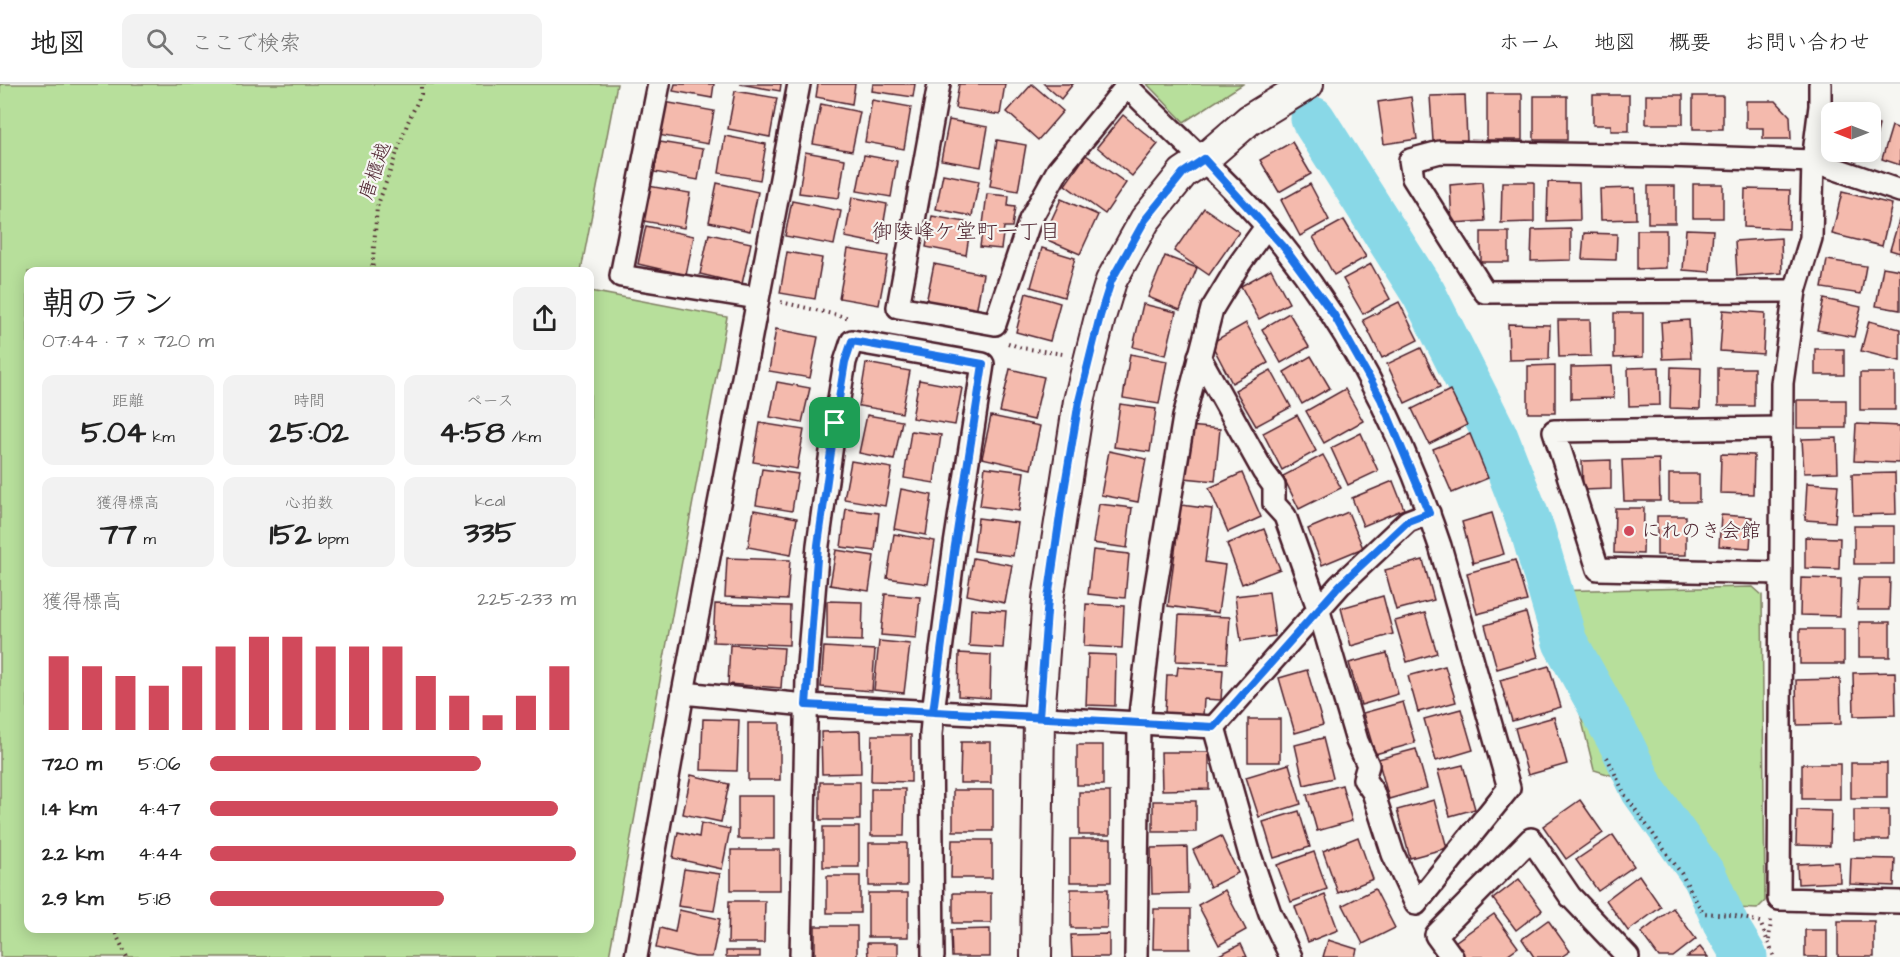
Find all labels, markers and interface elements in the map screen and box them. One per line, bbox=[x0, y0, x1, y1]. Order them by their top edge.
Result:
search box bbox=[122, 14, 542, 68]
text: 地図 bbox=[30, 24, 86, 63]
icon: search bbox=[143, 25, 176, 58]
text: ここで検索 bbox=[191, 28, 301, 59]
text: ホーム bbox=[1499, 28, 1561, 57]
text: 地図 bbox=[1594, 28, 1636, 57]
text: 概要 bbox=[1669, 28, 1711, 57]
text: お問い合わせ bbox=[1744, 28, 1870, 57]
north arrow bbox=[1821, 102, 1881, 162]
map controls bbox=[1821, 102, 1881, 162]
street label: 唐櫃越 bbox=[352, 138, 398, 204]
district label: 御陵峰ケ堂町一丁目 bbox=[872, 217, 1061, 246]
text: 朝のラン bbox=[42, 281, 174, 327]
button: share bbox=[513, 287, 576, 350]
text: 07:44 · 7 × 720 m bbox=[42, 327, 214, 355]
text: 距離 bbox=[112, 390, 144, 412]
text: 時間 bbox=[293, 390, 325, 412]
text: ペース bbox=[466, 390, 514, 412]
pin bbox=[809, 397, 860, 448]
icon: arrive bbox=[818, 406, 851, 439]
text: 5.04 bbox=[81, 412, 146, 454]
text: 25:02 bbox=[269, 412, 349, 454]
text: 4:58 bbox=[439, 412, 505, 454]
text: km bbox=[146, 426, 175, 448]
text: /km bbox=[505, 426, 541, 448]
text: kcal bbox=[475, 490, 505, 512]
text: 獲得標高 bbox=[96, 492, 160, 514]
text: 心拍数 bbox=[285, 492, 333, 514]
text: 335 bbox=[464, 512, 516, 554]
text: 77 bbox=[100, 514, 137, 556]
text: 152 bbox=[270, 514, 312, 556]
place label: にれのき会館 bbox=[1641, 517, 1761, 545]
marker: にれのき会館 bbox=[1622, 524, 1636, 538]
text: m bbox=[137, 528, 156, 550]
text: bpm bbox=[312, 528, 349, 550]
text: 225–233 m bbox=[477, 585, 576, 613]
text: 獲得標高 bbox=[42, 588, 122, 616]
text: 720 m bbox=[42, 750, 102, 778]
text: 5:06 bbox=[138, 750, 181, 778]
text: 1.4 km bbox=[42, 795, 97, 823]
text: 4:47 bbox=[138, 795, 181, 823]
text: 2.2 km bbox=[42, 840, 104, 868]
text: 4:44 bbox=[138, 840, 182, 868]
text: 2.9 km bbox=[42, 885, 104, 913]
text: 5:18 bbox=[138, 885, 171, 913]

